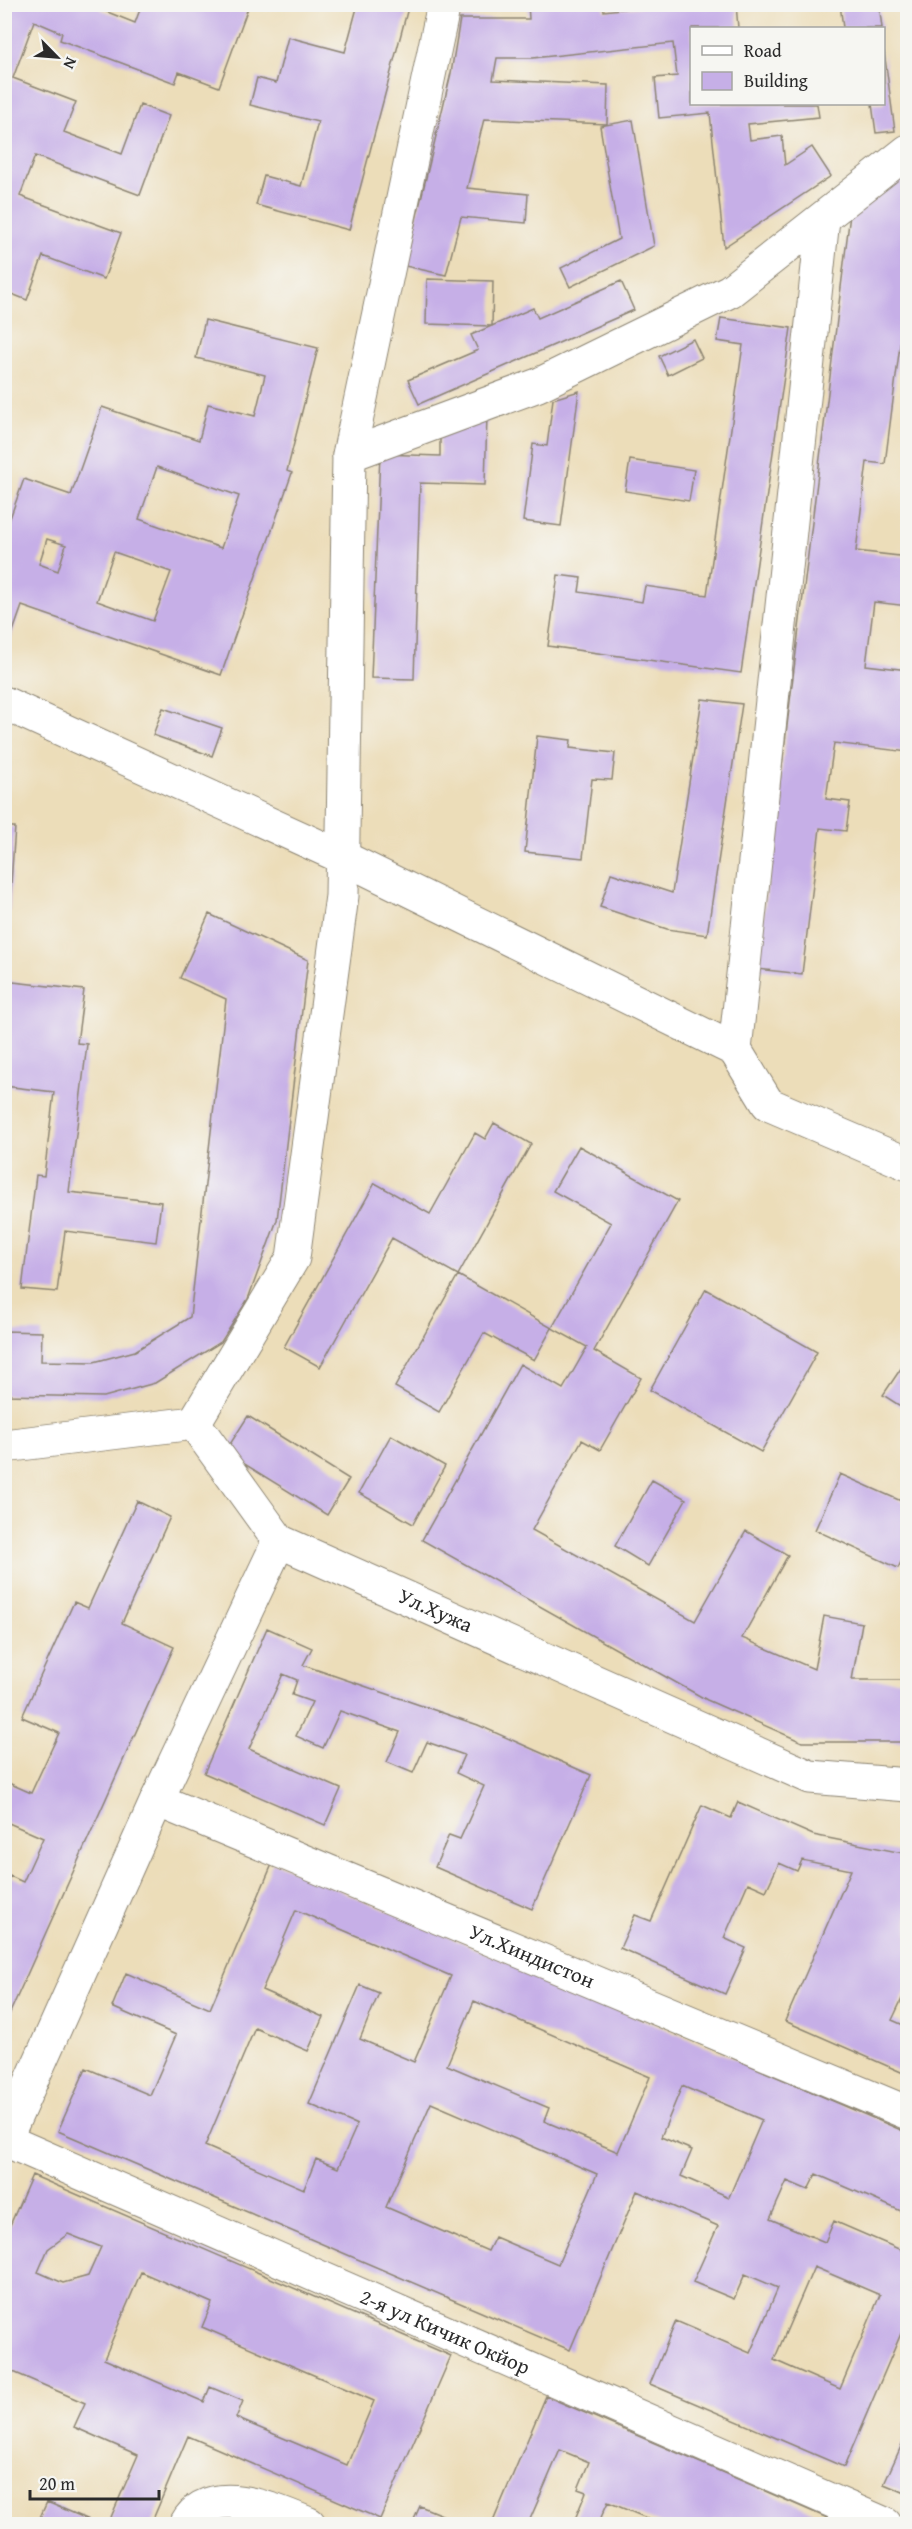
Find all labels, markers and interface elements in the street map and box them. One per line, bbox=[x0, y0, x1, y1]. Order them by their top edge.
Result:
north arrow bbox=[27, 27, 87, 87]
legend bbox=[690, 27, 885, 105]
text: Road bbox=[744, 37, 782, 64]
text: N bbox=[57, 53, 84, 74]
text: Building bbox=[744, 67, 808, 94]
street label: Ул.Хужа bbox=[393, 1580, 478, 1640]
street label: Ул.Хиндистон bbox=[464, 1916, 600, 1996]
street label: 2-я ул Кичик Окйор bbox=[355, 2281, 535, 2382]
scale bar bbox=[30, 2463, 159, 2501]
text: 20 m bbox=[39, 2470, 75, 2497]

